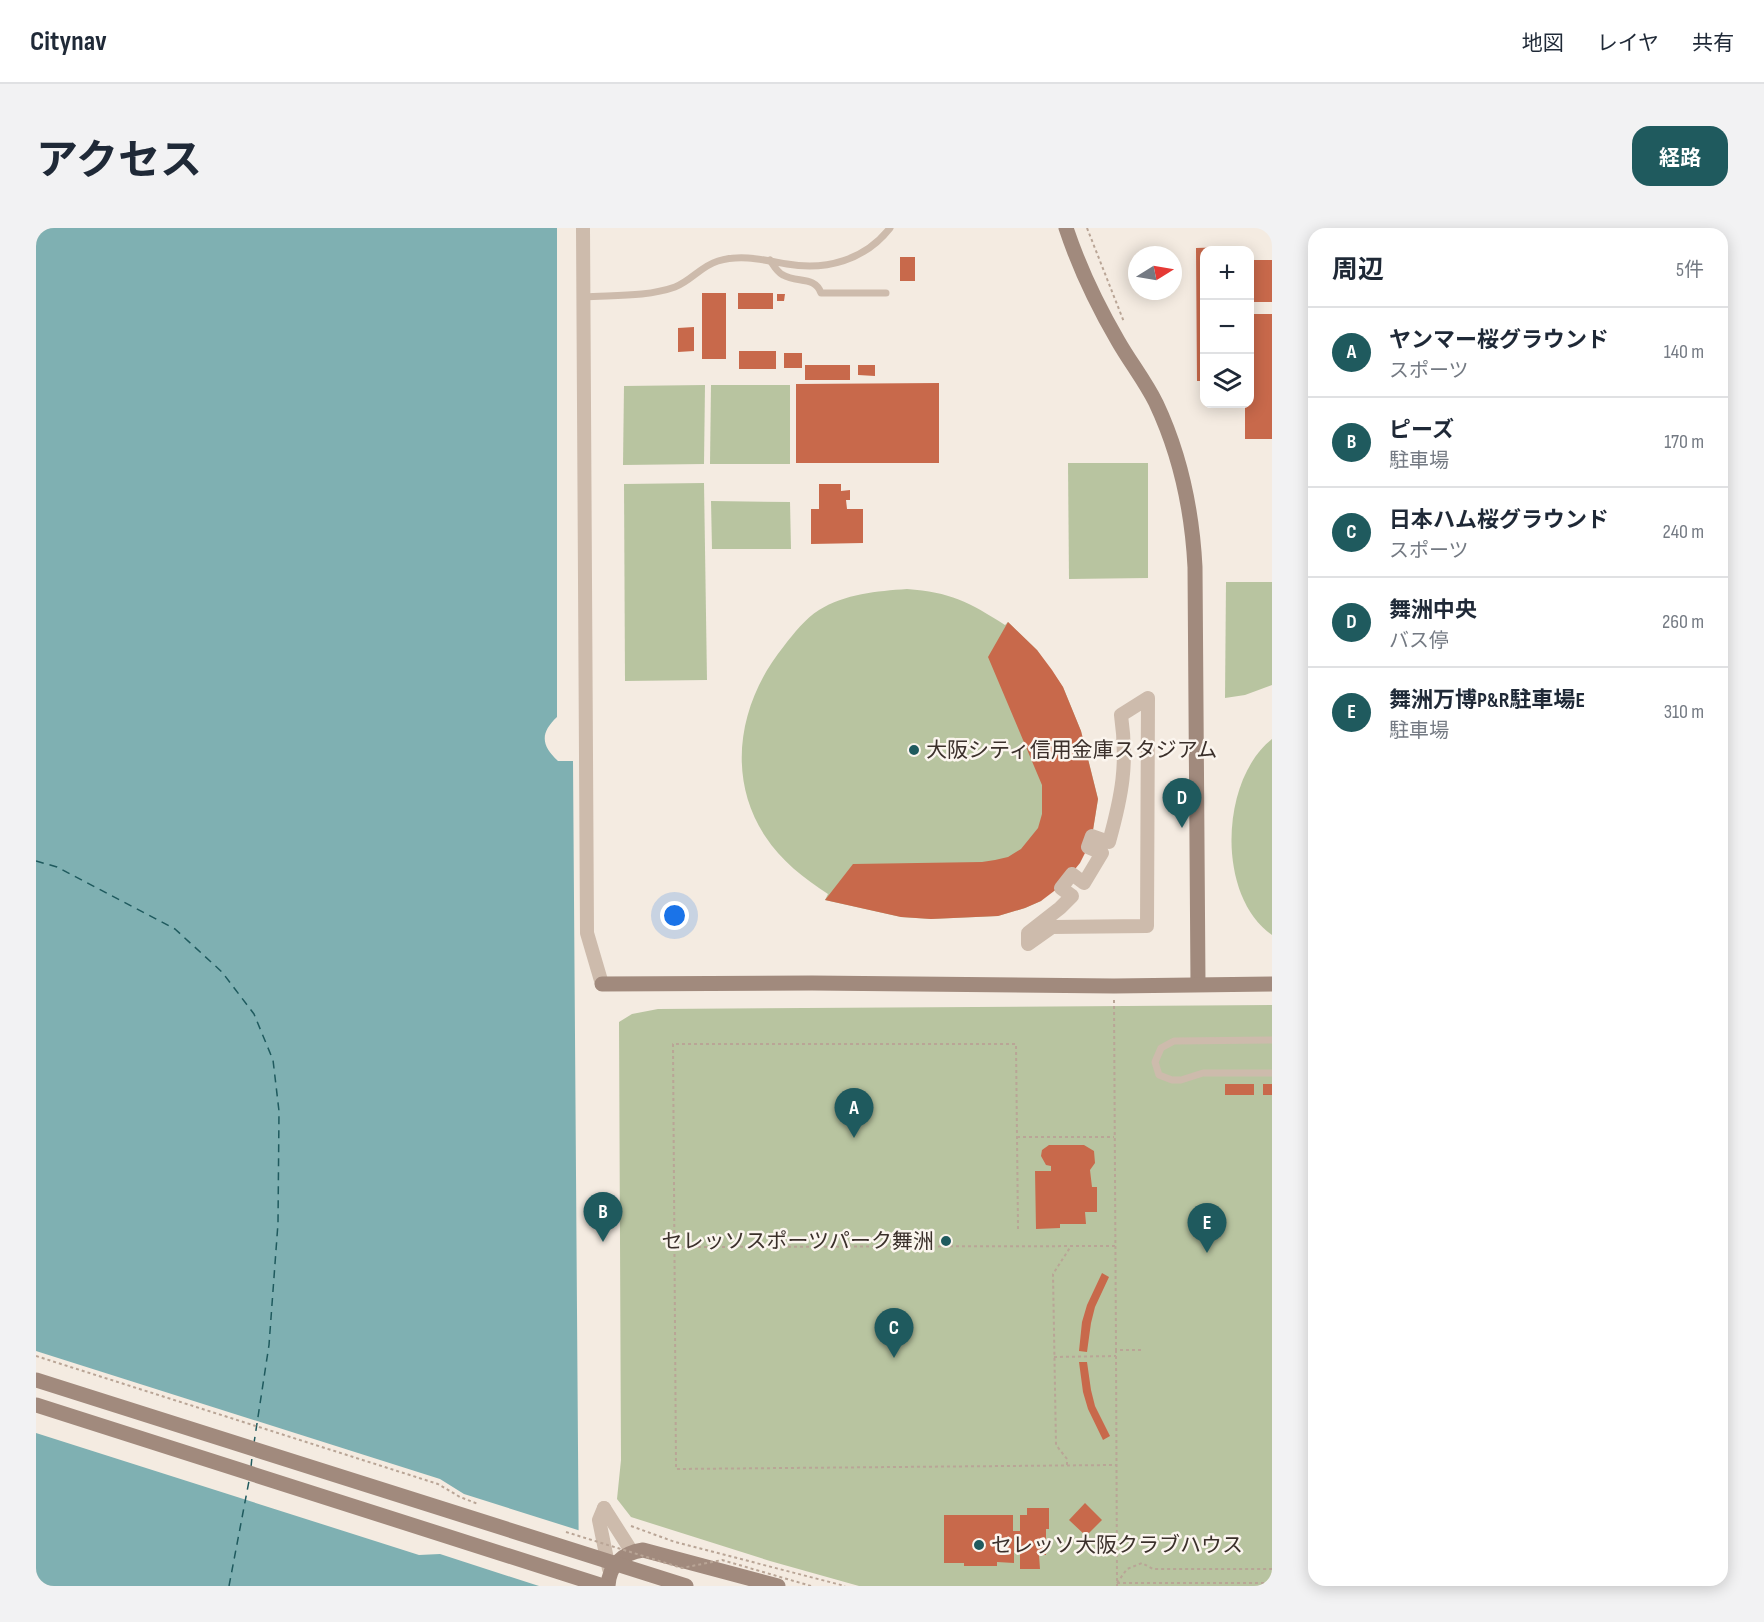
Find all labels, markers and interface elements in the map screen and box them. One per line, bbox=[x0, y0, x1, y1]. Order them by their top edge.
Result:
text: Citynav bbox=[30, 25, 107, 58]
text: 地図 bbox=[1522, 31, 1564, 56]
text: レイヤ bbox=[1597, 31, 1659, 56]
text: 共有 bbox=[1692, 31, 1734, 56]
button: 経路 bbox=[1632, 126, 1728, 186]
text: アクセス bbox=[36, 136, 202, 187]
north arrow bbox=[1128, 246, 1182, 300]
map controls bbox=[1200, 246, 1254, 408]
button: + bbox=[1200, 246, 1254, 300]
text: 周辺 bbox=[1332, 255, 1384, 286]
text: 5件 bbox=[1676, 258, 1704, 282]
button: − bbox=[1200, 300, 1254, 354]
text: ヤンマー桜グラウンド bbox=[1389, 327, 1609, 354]
text: A bbox=[1347, 340, 1356, 364]
text: 140 m bbox=[1664, 340, 1704, 364]
button: layers bbox=[1200, 354, 1254, 408]
text: スポーツ bbox=[1389, 359, 1469, 383]
text: ピーズ bbox=[1389, 417, 1454, 444]
text: B bbox=[1347, 430, 1356, 454]
text: 170 m bbox=[1664, 430, 1704, 454]
text: 駐車場 bbox=[1389, 449, 1449, 473]
text: 日本ハム桜グラウンド bbox=[1389, 507, 1609, 534]
text: C bbox=[1346, 520, 1357, 544]
text: 240 m bbox=[1663, 520, 1704, 544]
text: スポーツ bbox=[1389, 539, 1469, 563]
text: 舞洲中央 bbox=[1389, 597, 1477, 624]
text: D bbox=[1346, 610, 1357, 634]
text: 260 m bbox=[1662, 610, 1704, 634]
text: バス停 bbox=[1389, 629, 1449, 653]
text: 舞洲万博P&R駐車場E bbox=[1389, 687, 1585, 714]
text: E bbox=[1347, 700, 1356, 724]
text: 310 m bbox=[1664, 700, 1704, 724]
text: 駐車場 bbox=[1389, 719, 1449, 743]
place label: 大阪シティ信用金庫スタジアム bbox=[926, 738, 1217, 763]
marker: 大阪シティ信用金庫スタジアム bbox=[907, 743, 921, 757]
pin: D bbox=[1162, 778, 1202, 828]
your location bbox=[660, 901, 689, 930]
pin: A bbox=[834, 1088, 874, 1138]
pin: B bbox=[584, 1192, 622, 1242]
pin: E bbox=[1188, 1204, 1226, 1253]
place label: セレッソスポーツパーク舞洲 bbox=[661, 1229, 934, 1254]
marker: セレッソスポーツパーク舞洲 bbox=[939, 1234, 953, 1248]
pin: C bbox=[874, 1308, 914, 1358]
place label: セレッソ大阪クラブハウス bbox=[991, 1533, 1243, 1558]
marker: セレッソ大阪クラブハウス bbox=[972, 1538, 986, 1552]

